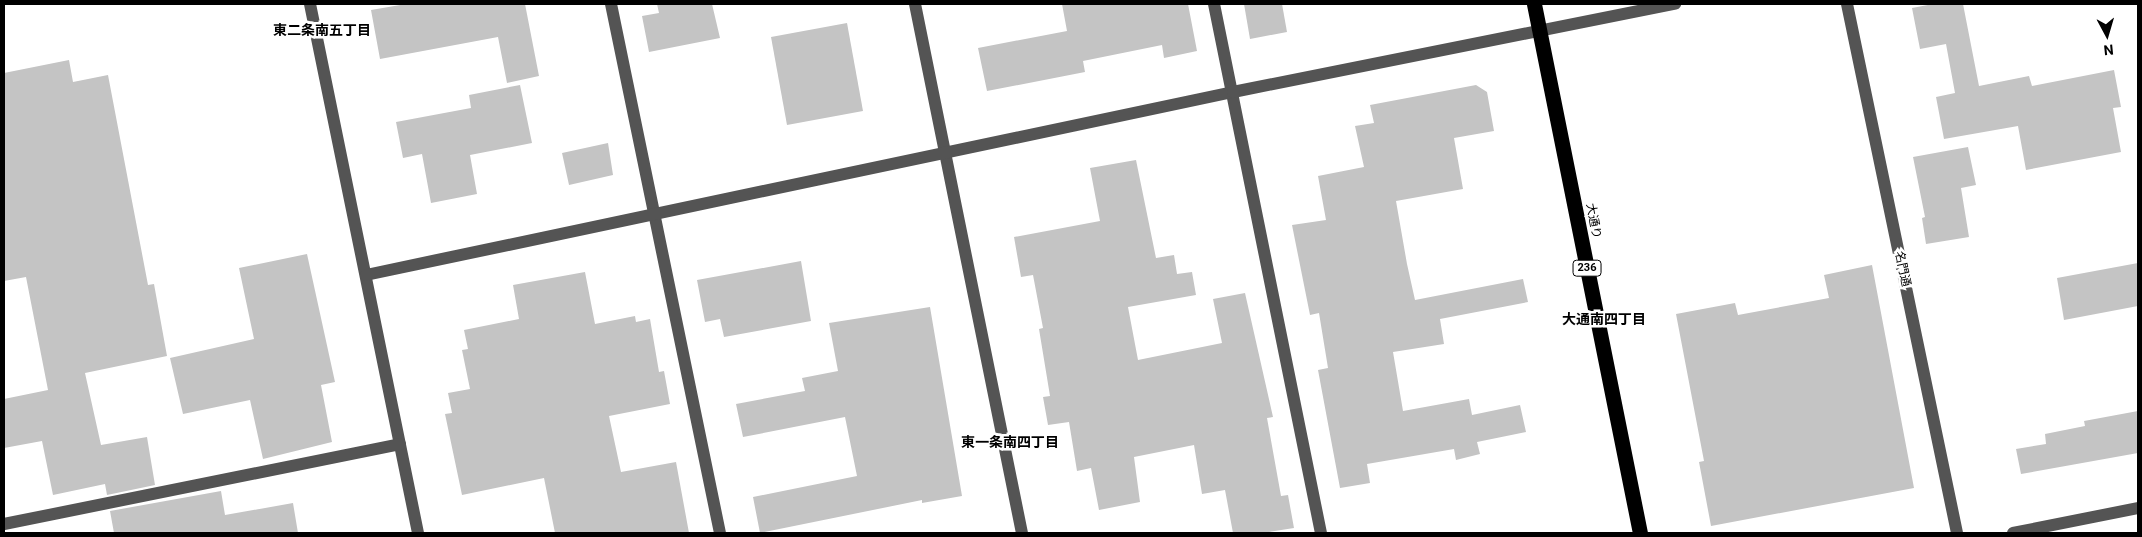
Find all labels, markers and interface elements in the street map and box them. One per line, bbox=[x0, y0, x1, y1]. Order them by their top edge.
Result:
north arrow bbox=[2082, 10, 2132, 60]
district label: 東二条南五丁目 bbox=[273, 22, 371, 38]
text: N bbox=[2103, 41, 2114, 58]
street label: 大通り bbox=[1582, 202, 1604, 240]
street label: 名門通 bbox=[1891, 250, 1913, 288]
road number: 236 bbox=[1572, 260, 1602, 276]
district label: 大通南四丁目 bbox=[1562, 311, 1646, 327]
district label: 東一条南四丁目 bbox=[961, 434, 1059, 450]

